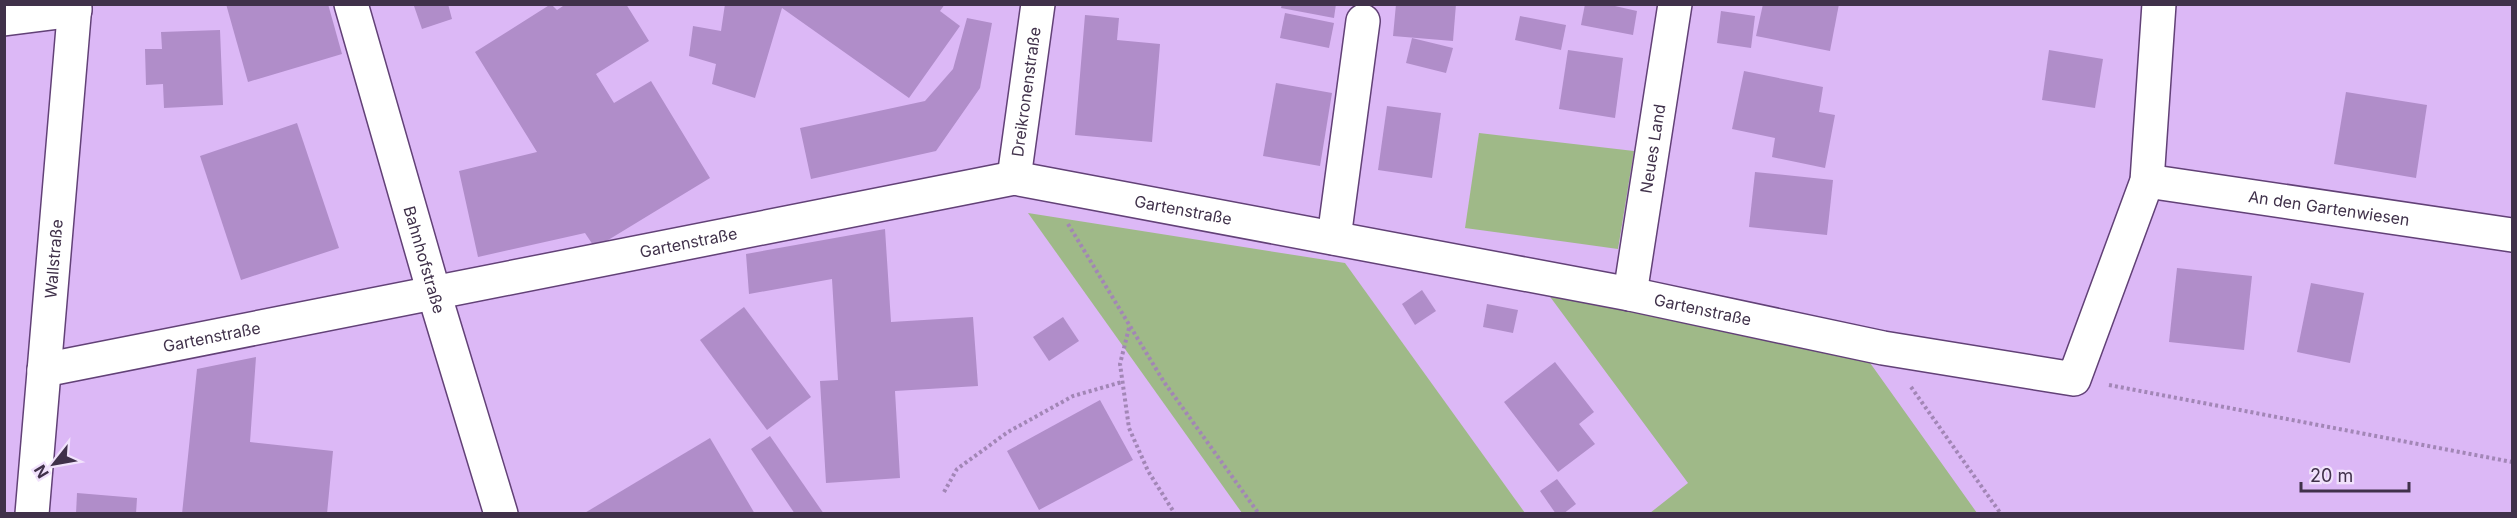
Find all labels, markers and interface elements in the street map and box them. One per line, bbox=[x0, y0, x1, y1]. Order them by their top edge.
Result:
street label: Dreikronenstraße bbox=[1007, 26, 1045, 158]
street label: Neues Land bbox=[1636, 103, 1669, 195]
street label: An den Gartenwiesen bbox=[2247, 186, 2411, 230]
street label: Gartenstraße bbox=[1133, 191, 1234, 229]
street label: Bahnhofstraße bbox=[400, 204, 450, 316]
street label: Wallstraße bbox=[40, 218, 67, 299]
street label: Gartenstraße bbox=[638, 223, 739, 262]
street label: Gartenstraße bbox=[1652, 289, 1753, 330]
street label: Gartenstraße bbox=[161, 317, 262, 356]
north arrow bbox=[24, 434, 84, 494]
scale bar bbox=[2301, 455, 2409, 493]
text: N bbox=[29, 461, 53, 482]
text: 20 m bbox=[2310, 465, 2353, 486]

